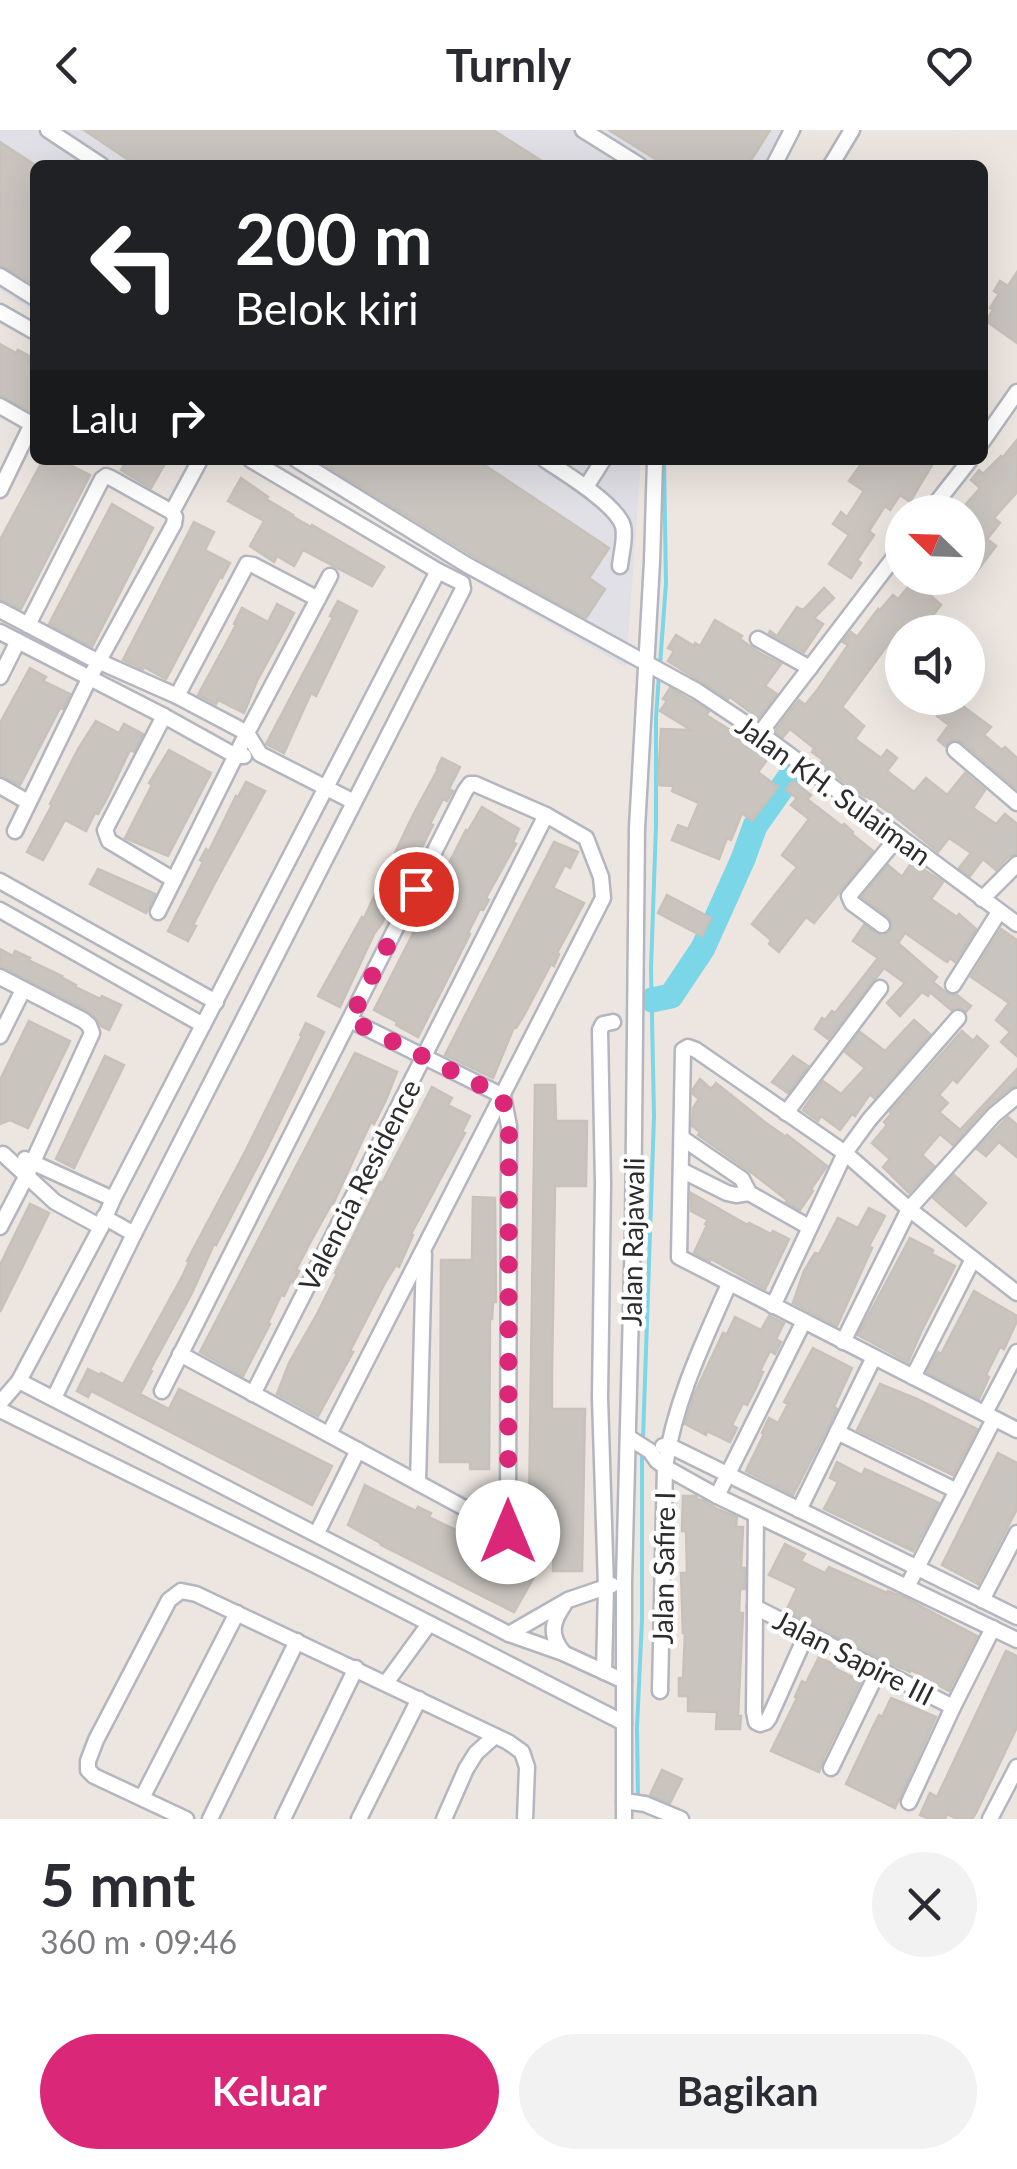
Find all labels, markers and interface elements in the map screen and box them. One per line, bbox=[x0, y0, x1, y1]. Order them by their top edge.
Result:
icon: back bbox=[40, 38, 95, 93]
text: Turnly bbox=[446, 38, 571, 92]
icon: heart bbox=[922, 38, 977, 93]
text: 200 m bbox=[235, 196, 432, 280]
icon: left bbox=[70, 200, 200, 330]
text: Belok kiri bbox=[235, 281, 419, 335]
icon: right bbox=[159, 390, 214, 445]
text: Lalu bbox=[70, 395, 139, 441]
north arrow bbox=[885, 495, 985, 595]
map controls bbox=[885, 495, 985, 715]
button: sound bbox=[885, 615, 985, 715]
street label: Jalan KH. Sulaiman bbox=[730, 708, 938, 872]
pin bbox=[374, 847, 459, 932]
icon: arrive bbox=[389, 862, 444, 917]
street label: Valencia Residence bbox=[291, 1073, 427, 1297]
street label: Jalan Rajawali bbox=[614, 1157, 650, 1327]
position arrow bbox=[456, 1480, 560, 1584]
street label: Jalan Safire I bbox=[645, 1491, 681, 1645]
street label: Jalan Sapire III bbox=[768, 1602, 940, 1712]
text: 5 mnt bbox=[40, 1848, 195, 1920]
button: close bbox=[872, 1852, 977, 1957]
text: 360 m · 09:46 bbox=[40, 1922, 237, 1961]
button: Keluar bbox=[40, 2034, 499, 2149]
button: Bagikan bbox=[519, 2034, 977, 2149]

